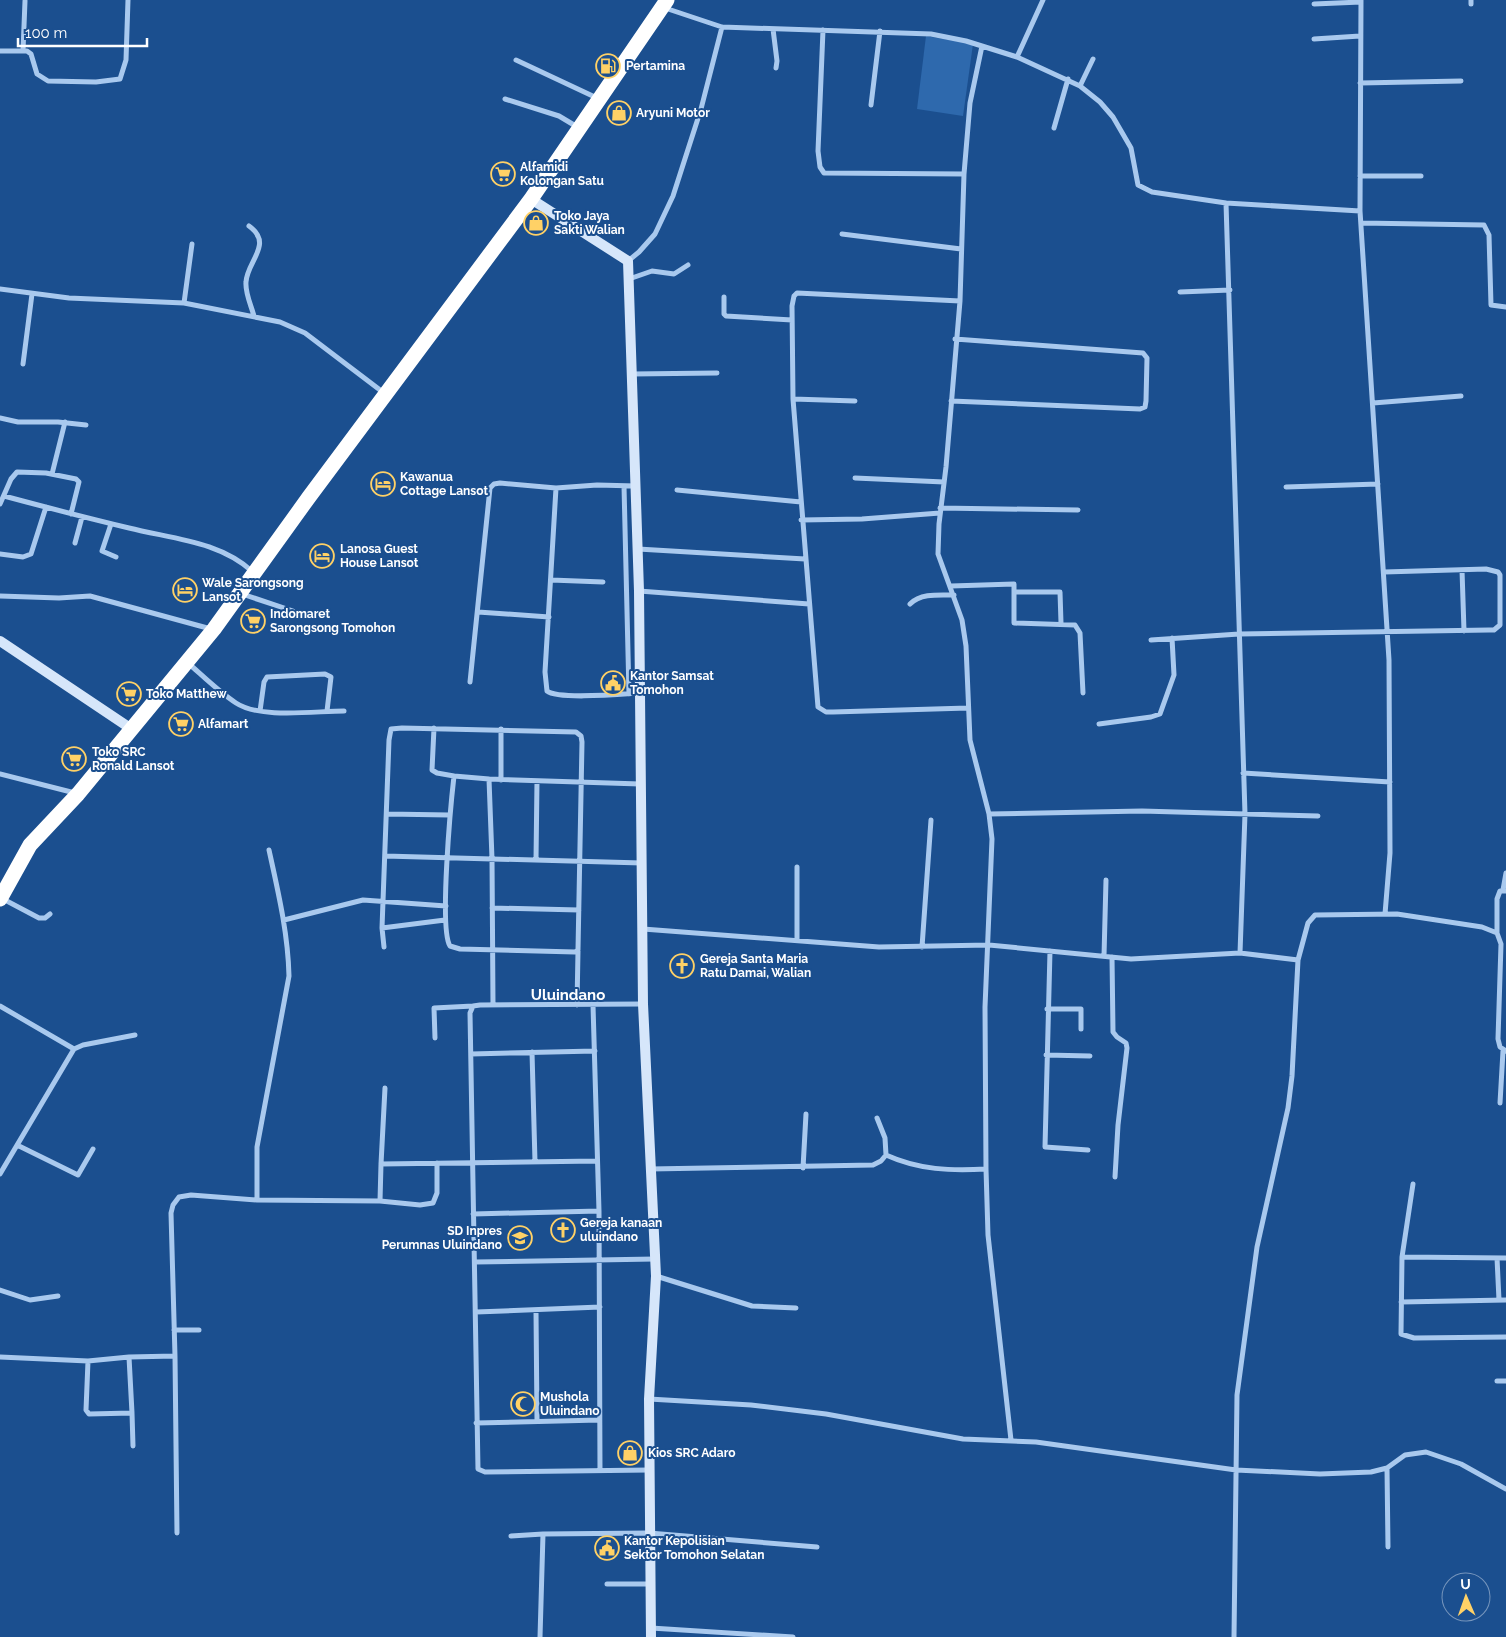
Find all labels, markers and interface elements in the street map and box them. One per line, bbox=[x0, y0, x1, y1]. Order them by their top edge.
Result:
scale bar bbox=[18, 15, 146, 47]
text: 100 m bbox=[25, 24, 67, 42]
fuel station icon: Pertamina bbox=[595, 53, 621, 79]
place label: Pertamina bbox=[626, 59, 685, 73]
shop icon: Aryuni Motor bbox=[606, 100, 632, 126]
place label: Aryuni Motor bbox=[636, 106, 710, 120]
place label: Alfamidi Kolongan Satu bbox=[520, 160, 604, 188]
supermarket icon: Alfamidi Kolongan Satu bbox=[490, 161, 516, 187]
place label: Toko Jaya Sakti Walian bbox=[554, 209, 625, 237]
shop icon: Toko Jaya Sakti Walian bbox=[523, 210, 549, 236]
place label: Kawanua Cottage Lansot bbox=[400, 470, 488, 498]
hotel icon: Kawanua Cottage Lansot bbox=[370, 471, 396, 497]
place label: Lanosa Guest House Lansot bbox=[340, 542, 419, 570]
hotel icon: Lanosa Guest House Lansot bbox=[309, 543, 335, 569]
place label: Wale Sarongsong Lansot bbox=[202, 576, 304, 604]
hotel icon: Wale Sarongsong Lansot bbox=[172, 577, 198, 603]
place label: Indomaret Sarongsong Tomohon bbox=[270, 607, 395, 635]
supermarket icon: Indomaret Sarongsong Tomohon bbox=[240, 608, 266, 634]
place label: Kantor Samsat Tomohon bbox=[630, 669, 714, 697]
public building icon: Kantor Samsat Tomohon bbox=[600, 670, 626, 696]
supermarket icon: Toko Matthew bbox=[116, 681, 142, 707]
place label: Toko Matthew bbox=[146, 687, 228, 701]
supermarket icon: Alfamart bbox=[168, 711, 194, 737]
place label: Alfamart bbox=[198, 717, 249, 731]
place label: Toko SRC Ronald Lansot bbox=[92, 745, 175, 773]
supermarket icon: Toko SRC Ronald Lansot bbox=[61, 746, 87, 772]
place label: Gereja Santa Maria Ratu Damai, Walian bbox=[700, 952, 811, 980]
church icon: Gereja Santa Maria Ratu Damai, Walian bbox=[669, 953, 695, 979]
district label: Uluindano bbox=[531, 986, 605, 1004]
place label: Gereja kanaan uluindano bbox=[580, 1216, 662, 1244]
church icon: Gereja kanaan uluindano bbox=[550, 1217, 576, 1243]
place label: SD Inpres Perumnas Uluindano bbox=[382, 1224, 502, 1252]
school or university icon: SD Inpres Perumnas Uluindano bbox=[507, 1225, 533, 1251]
place label: Mushola Uluindano bbox=[540, 1390, 600, 1418]
mosque icon: Mushola Uluindano bbox=[510, 1391, 536, 1417]
shop icon: Kios SRC Adaro bbox=[617, 1440, 643, 1466]
place label: Kios SRC Adaro bbox=[648, 1446, 736, 1460]
place label: Kantor Kepolisian Sektor Tomohon Selatan bbox=[624, 1534, 765, 1562]
public building icon: Kantor Kepolisian Sektor Tomohon Selatan bbox=[594, 1535, 620, 1561]
north arrow bbox=[1441, 1572, 1491, 1622]
text: U bbox=[1460, 1576, 1471, 1592]

